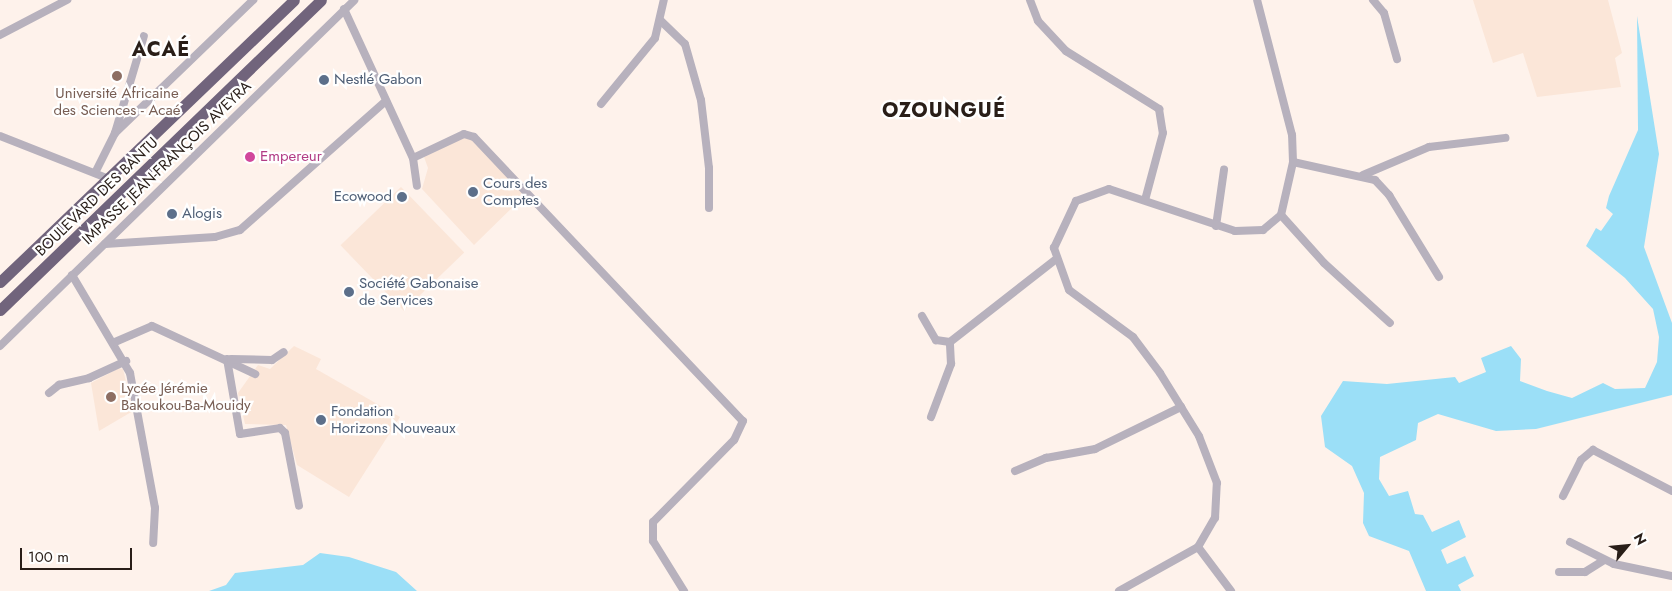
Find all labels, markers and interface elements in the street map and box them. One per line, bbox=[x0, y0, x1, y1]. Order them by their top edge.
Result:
district label: ACAÉ bbox=[131, 37, 191, 61]
marker: Université Africaine des Sciences - Acaé bbox=[111, 70, 123, 82]
place label: Nestlé Gabon bbox=[334, 71, 422, 89]
marker: Nestlé Gabon bbox=[318, 74, 330, 86]
street label: IMPASSE JEAN-FRANÇOIS AVEYRA bbox=[79, 77, 255, 249]
place label: Université Africaine des Sciences - Acaé bbox=[54, 84, 180, 119]
district label: OZOUNGUÉ bbox=[881, 98, 1007, 122]
street label: BOULEVARD DES BANTU bbox=[32, 134, 162, 260]
place label: Empereur bbox=[260, 148, 322, 166]
marker: Empereur bbox=[244, 151, 256, 163]
place label: Cours des Comptes bbox=[483, 174, 547, 209]
marker: Cours des Comptes bbox=[467, 186, 479, 198]
place label: Ecowood bbox=[334, 188, 392, 206]
marker: Ecowood bbox=[396, 191, 408, 203]
place label: Alogis bbox=[182, 205, 222, 223]
marker: Alogis bbox=[166, 208, 178, 220]
place label: Société Gabonaise de Services bbox=[359, 274, 478, 309]
marker: Société Gabonaise de Services bbox=[343, 286, 355, 298]
place label: Lycée Jérémie Bakoukou-Ba-Mouidy bbox=[121, 379, 251, 414]
marker: Lycée Jérémie Bakoukou-Ba-Mouidy bbox=[105, 391, 117, 403]
place label: Fondation Horizons Nouveaux bbox=[331, 402, 455, 437]
marker: Fondation Horizons Nouveaux bbox=[315, 414, 327, 426]
north arrow bbox=[1602, 521, 1652, 571]
text: N bbox=[1629, 529, 1652, 549]
scale bar bbox=[22, 538, 135, 570]
text: 100 m bbox=[28, 546, 69, 568]

